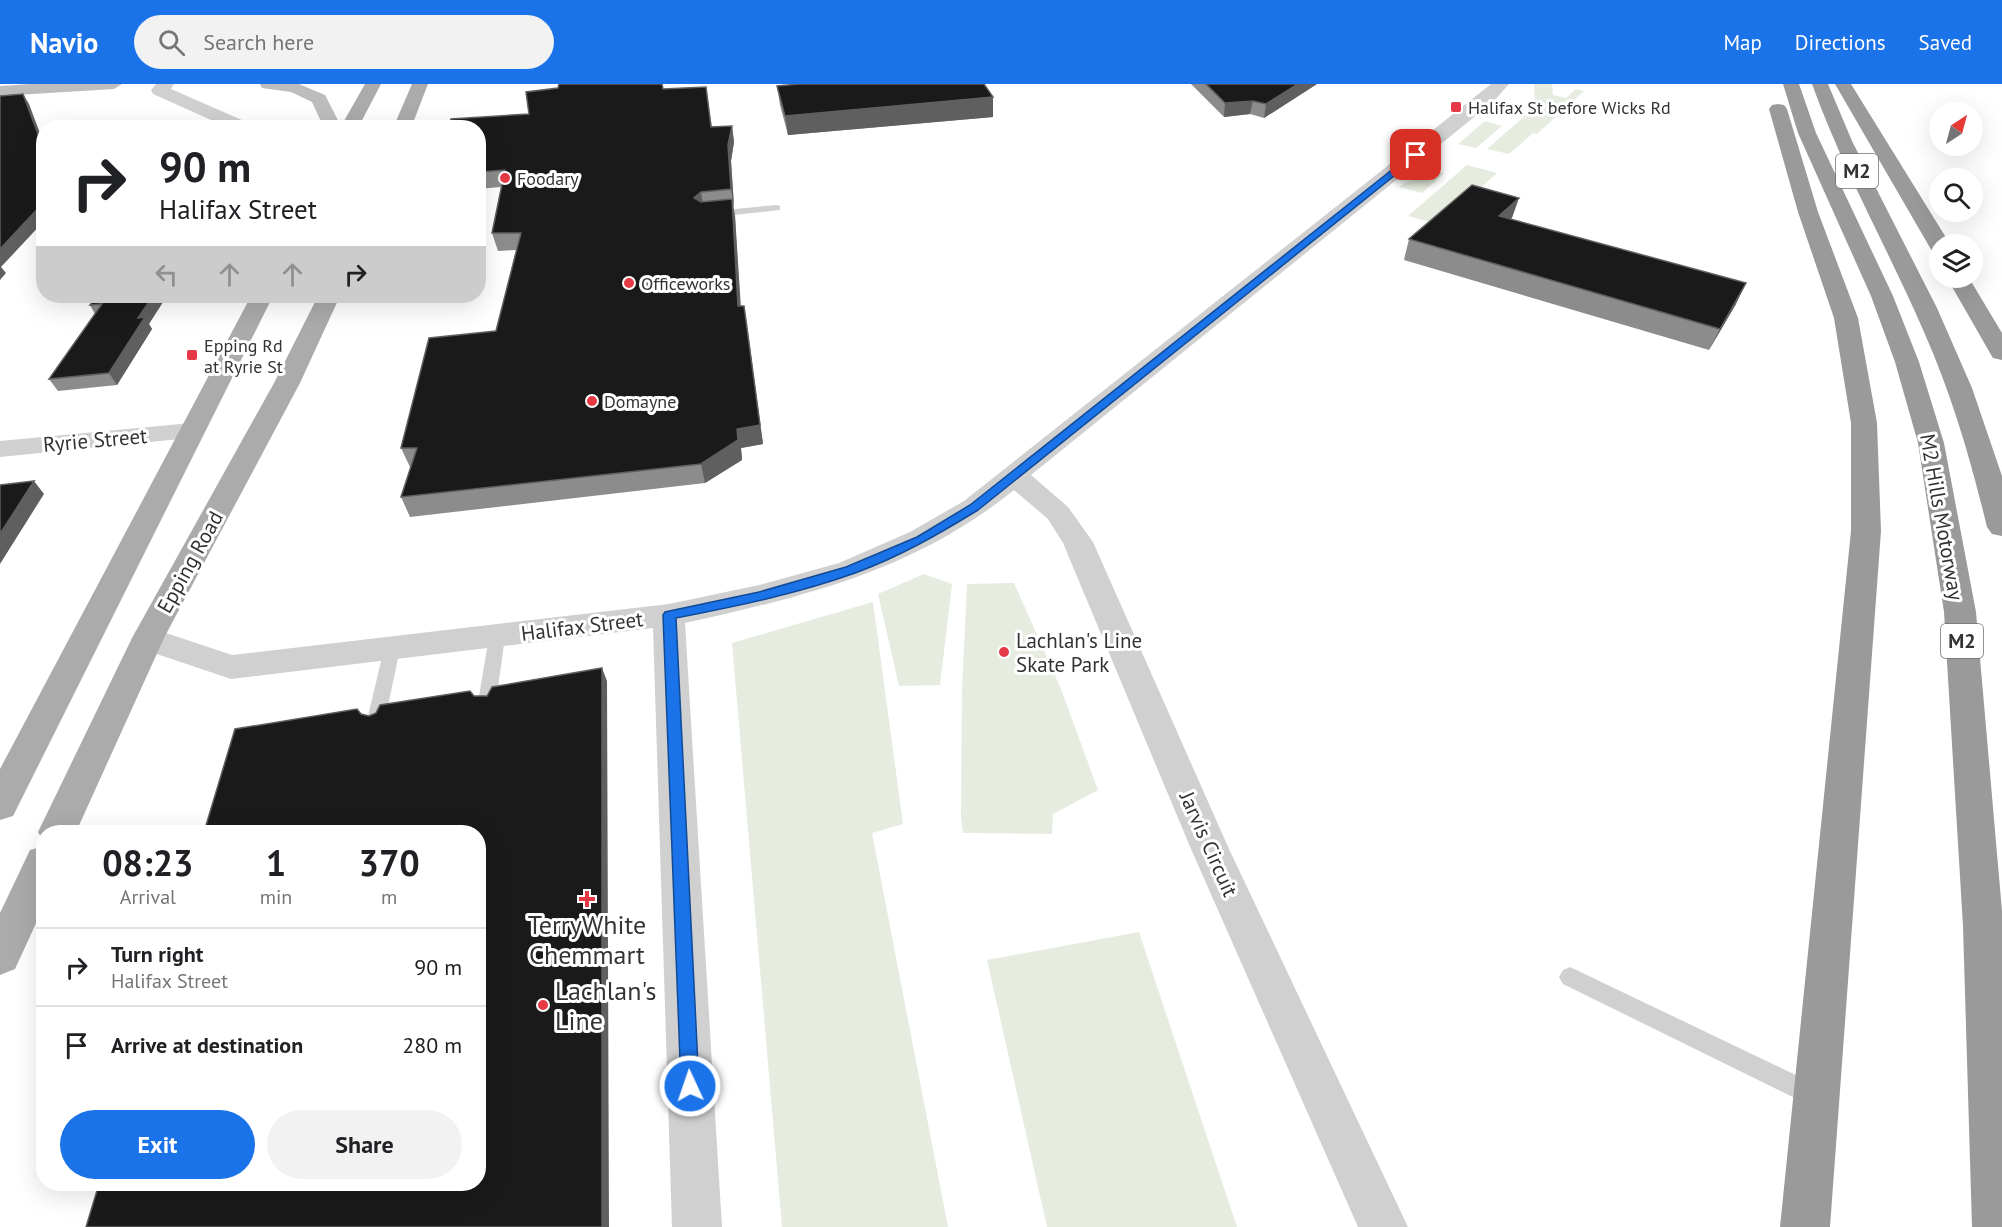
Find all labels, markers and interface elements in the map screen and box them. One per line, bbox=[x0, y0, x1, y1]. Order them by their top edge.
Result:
search box bbox=[134, 15, 554, 69]
text: Navio bbox=[30, 24, 98, 61]
icon: search bbox=[155, 26, 188, 59]
text: Search here bbox=[203, 28, 314, 56]
text: Map bbox=[1723, 29, 1762, 56]
text: Directions bbox=[1795, 29, 1886, 56]
text: Saved bbox=[1919, 29, 1972, 56]
place label: Halifax St before Wicks Rd bbox=[1468, 96, 1671, 119]
marker: Halifax St before Wicks Rd bbox=[1449, 100, 1463, 114]
north arrow bbox=[1929, 102, 1983, 156]
map controls bbox=[1929, 102, 1983, 288]
pin bbox=[1390, 129, 1441, 180]
icon: arrive bbox=[1399, 138, 1432, 171]
text: 90 m bbox=[159, 139, 251, 194]
icon: right bbox=[60, 144, 138, 222]
road number: M2 bbox=[1836, 154, 1878, 188]
place label: Foodary bbox=[517, 167, 579, 190]
button: search bbox=[1929, 168, 1983, 222]
marker: Foodary bbox=[498, 171, 512, 185]
text: Halifax Street bbox=[159, 192, 317, 226]
button: layers bbox=[1929, 234, 1983, 288]
icon: left bbox=[150, 258, 183, 291]
icon: ahead bbox=[213, 258, 246, 291]
icon: ahead bbox=[276, 258, 309, 291]
icon: right bbox=[339, 258, 372, 291]
place label: Officeworks bbox=[641, 272, 730, 295]
marker: Officeworks bbox=[622, 276, 636, 290]
place label: Epping Rd at Ryrie St bbox=[204, 334, 283, 378]
marker: Epping Rd at Ryrie St bbox=[185, 348, 199, 362]
place label: Domayne bbox=[604, 390, 676, 413]
marker: Domayne bbox=[585, 394, 599, 408]
street label: Ryrie Street bbox=[42, 422, 148, 458]
street label: M2 Hills Motorway bbox=[1914, 431, 1970, 603]
street label: Epping Road bbox=[151, 506, 229, 618]
street label: Halifax Street bbox=[519, 605, 645, 647]
road number: M2 bbox=[1941, 624, 1983, 658]
place label: Lachlan's Line Skate Park bbox=[1016, 627, 1142, 678]
marker: Lachlan's Line Skate Park bbox=[997, 645, 1011, 659]
street label: Jarvis Circuit bbox=[1173, 786, 1244, 901]
text: 08:23 bbox=[102, 839, 194, 886]
text: 1 bbox=[266, 839, 286, 886]
text: 370 bbox=[359, 839, 420, 886]
text: Arrival bbox=[120, 884, 176, 910]
text: min bbox=[260, 884, 292, 910]
text: m bbox=[381, 884, 397, 910]
marker: TerryWhite Chemmart bbox=[580, 892, 594, 906]
place label: TerryWhite Chemmart bbox=[528, 908, 646, 971]
text: Turn right bbox=[111, 940, 203, 968]
icon: right bbox=[60, 951, 93, 984]
text: 90 m bbox=[414, 953, 462, 981]
text: Halifax Street bbox=[111, 968, 228, 994]
place label: Lachlan's Line bbox=[555, 974, 656, 1037]
marker: Lachlan's Line bbox=[536, 998, 550, 1012]
icon: arrive bbox=[60, 1029, 93, 1062]
text: Arrive at destination bbox=[111, 1031, 303, 1059]
text: 280 m bbox=[402, 1031, 462, 1059]
position arrow bbox=[658, 1054, 722, 1118]
button: Exit bbox=[60, 1110, 255, 1179]
button: Share bbox=[267, 1110, 462, 1179]

